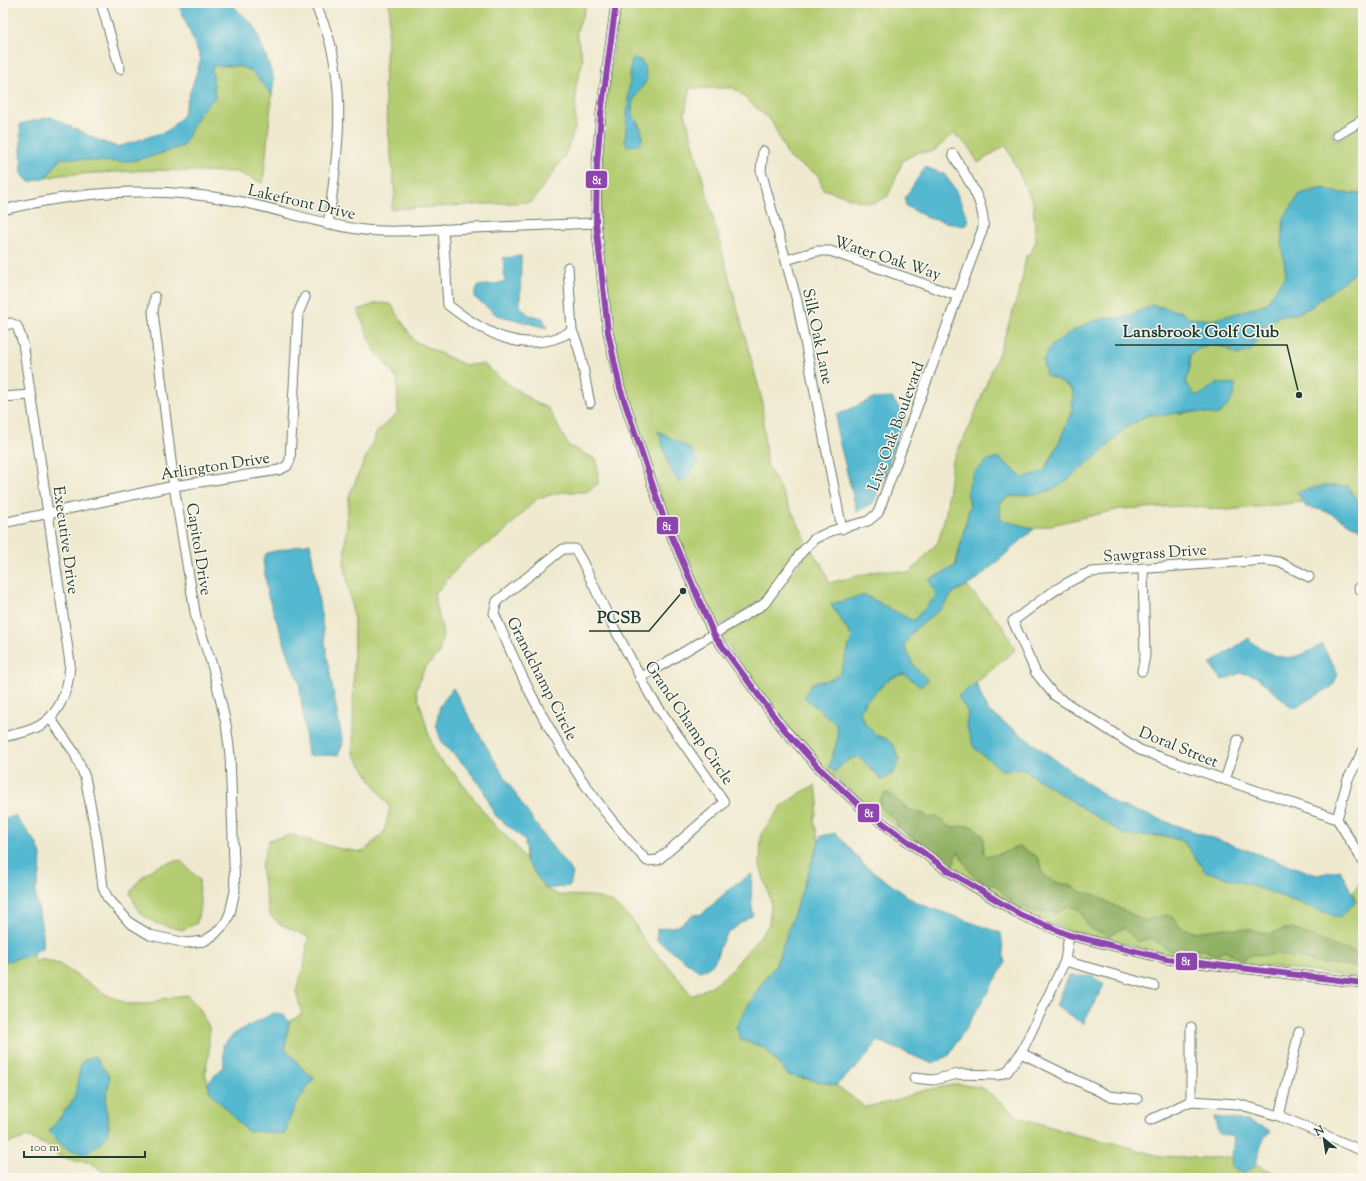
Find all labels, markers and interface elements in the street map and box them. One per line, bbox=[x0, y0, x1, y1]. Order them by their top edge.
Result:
line badge: 81 bbox=[585, 170, 608, 189]
text: 81 bbox=[592, 173, 602, 189]
street label: Lakefront Drive bbox=[245, 180, 358, 227]
street label: Water Oak Way bbox=[831, 231, 944, 288]
street label: Silk Oak Lane bbox=[795, 286, 838, 387]
callout: Lansbrook Golf Club bbox=[1115, 316, 1287, 345]
text: Lansbrook Golf Club bbox=[1123, 321, 1279, 345]
street label: Live Oak Boulevard bbox=[863, 359, 931, 495]
street label: Arlington Drive bbox=[159, 447, 272, 487]
street label: Executive Drive bbox=[46, 485, 84, 596]
street label: Capitol Drive bbox=[179, 501, 216, 597]
line badge: 81 bbox=[656, 516, 679, 535]
text: 81 bbox=[662, 519, 672, 535]
street label: Sawgrass Drive bbox=[1103, 539, 1208, 570]
callout: PCSB bbox=[589, 602, 649, 631]
text: PCSB bbox=[597, 607, 641, 631]
street label: Grandchamp Circle bbox=[500, 613, 582, 745]
street label: Grand Champ Circle bbox=[638, 657, 738, 790]
street label: Doral Street bbox=[1135, 722, 1222, 775]
line badge: 81 bbox=[857, 803, 880, 823]
text: 81 bbox=[864, 806, 874, 822]
line badge: 81 bbox=[1175, 952, 1198, 971]
text: 81 bbox=[1181, 954, 1191, 970]
north arrow bbox=[1304, 1119, 1344, 1159]
text: N bbox=[1311, 1122, 1327, 1141]
scale bar bbox=[24, 1133, 145, 1159]
text: 100 m bbox=[30, 1139, 59, 1157]

